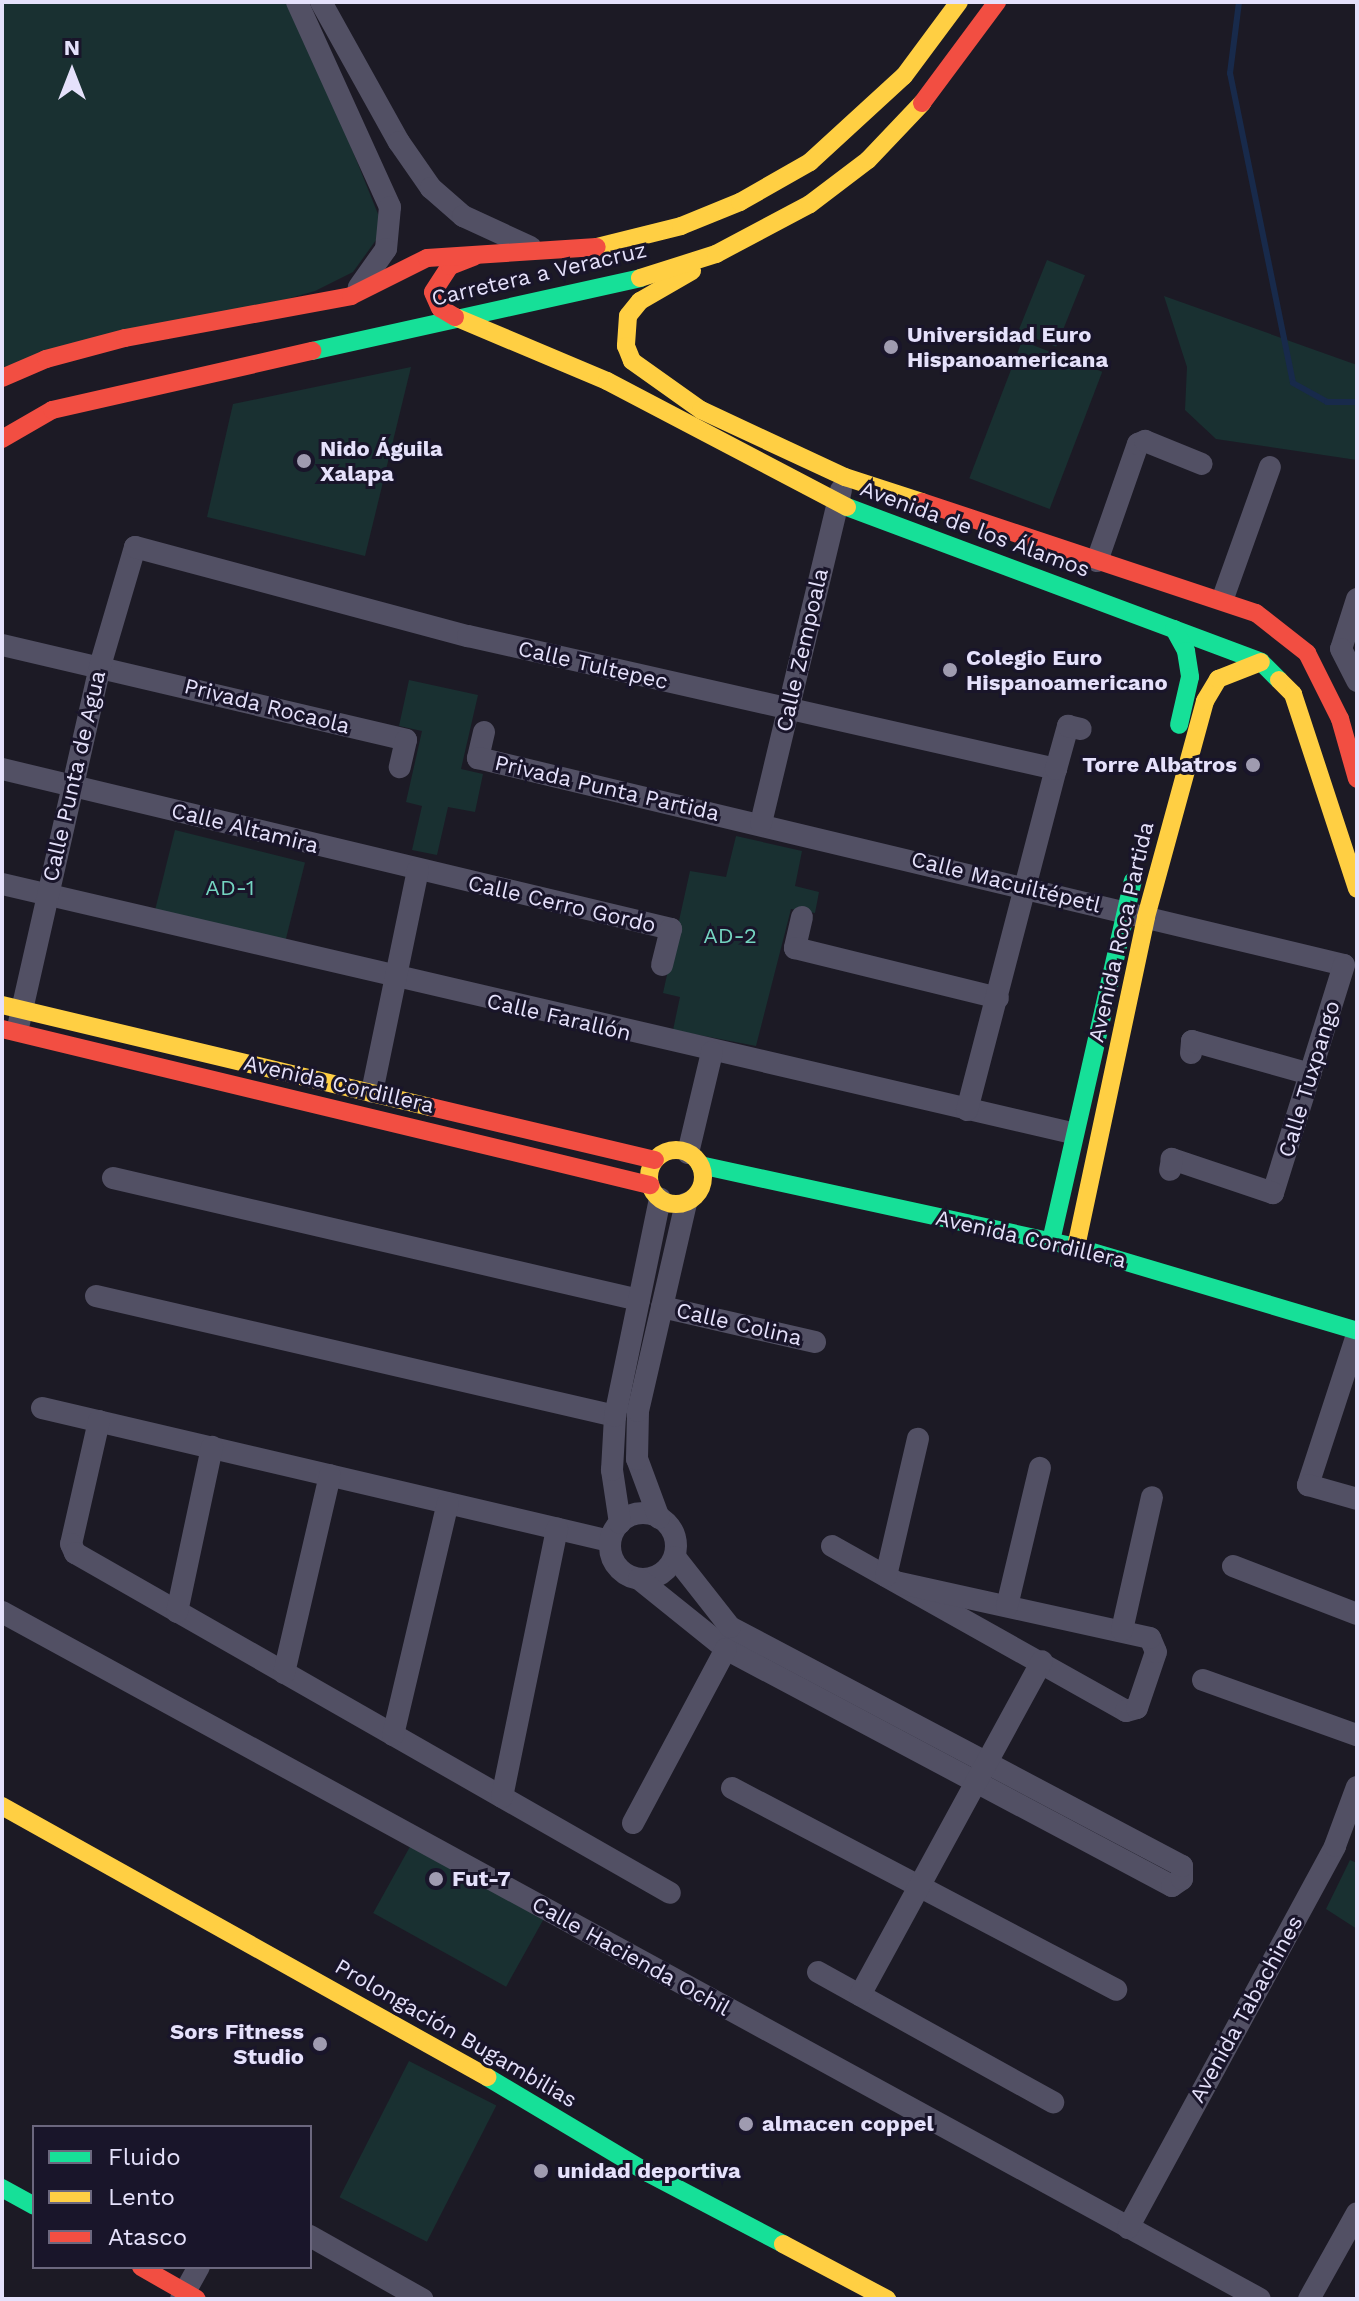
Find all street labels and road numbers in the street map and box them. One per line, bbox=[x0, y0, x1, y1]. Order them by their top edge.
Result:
street label: Carretera a Veracruz bbox=[428, 236, 650, 312]
street label: Avenida de los Álamos bbox=[856, 475, 1094, 583]
street label: Calle Zempoala bbox=[770, 566, 834, 734]
street label: Calle Tultepec bbox=[515, 635, 671, 695]
street label: Calle Punta de Agua bbox=[37, 667, 111, 885]
street label: Privada Rocaola bbox=[181, 673, 353, 739]
street label: Privada Punta Partida bbox=[492, 749, 722, 827]
street label: Calle Altamira bbox=[168, 797, 322, 859]
street label: Avenida Roca Partida bbox=[1083, 819, 1159, 1045]
street label: Calle Macuiltépetl bbox=[909, 846, 1103, 918]
street label: Calle Cerro Gordo bbox=[465, 870, 659, 938]
street label: Calle Farallón bbox=[484, 988, 634, 1046]
street label: Calle Tuxpango bbox=[1273, 997, 1345, 1161]
street label: Avenida Cordillera bbox=[241, 1049, 437, 1119]
street label: Avenida Cordillera bbox=[933, 1204, 1129, 1274]
street label: Calle Colina bbox=[674, 1297, 804, 1351]
street label: Calle Hacienda Ochil bbox=[527, 1890, 735, 2022]
street label: Avenida Tabachines bbox=[1183, 1911, 1309, 2107]
street label: Prolongación Bugambilias bbox=[330, 1953, 582, 2113]

